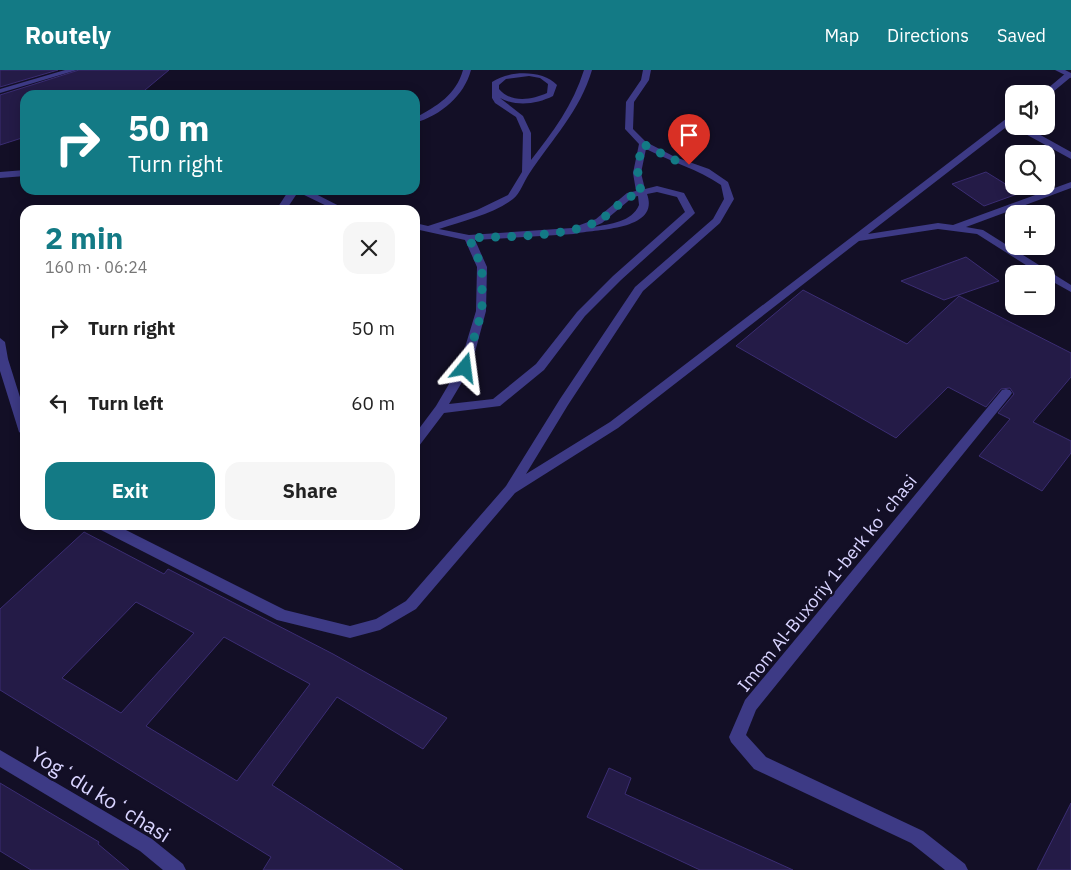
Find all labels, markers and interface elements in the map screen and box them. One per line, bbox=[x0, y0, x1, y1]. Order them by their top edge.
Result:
text: Routely bbox=[25, 19, 111, 51]
text: Map bbox=[824, 24, 859, 47]
text: Directions bbox=[887, 24, 969, 47]
text: Saved bbox=[997, 24, 1046, 47]
map controls bbox=[1005, 85, 1055, 315]
button: sound bbox=[1005, 85, 1055, 135]
text: 50 m bbox=[128, 105, 210, 151]
icon: right bbox=[45, 110, 110, 175]
pin bbox=[668, 114, 710, 165]
icon: arrive bbox=[675, 121, 703, 149]
button: search bbox=[1005, 145, 1055, 195]
text: Turn right bbox=[128, 149, 223, 178]
button: + bbox=[1005, 205, 1055, 255]
text: 2 min bbox=[45, 218, 123, 257]
button: close bbox=[343, 222, 395, 274]
text: 160 m · 06:24 bbox=[45, 257, 147, 277]
button: − bbox=[1005, 265, 1055, 315]
icon: right bbox=[45, 314, 73, 342]
text: Turn right bbox=[88, 316, 175, 340]
text: 50 m bbox=[351, 316, 395, 340]
position arrow bbox=[438, 341, 490, 393]
icon: left bbox=[45, 389, 73, 417]
text: Turn left bbox=[88, 391, 164, 415]
text: 60 m bbox=[351, 391, 395, 415]
button: Exit bbox=[45, 462, 215, 520]
button: Share bbox=[225, 462, 395, 520]
street label: Imom Al-Buxoriy 1-berk koʻchasi bbox=[732, 470, 922, 696]
street label: Yogʻdu koʻchasi bbox=[26, 740, 176, 848]

